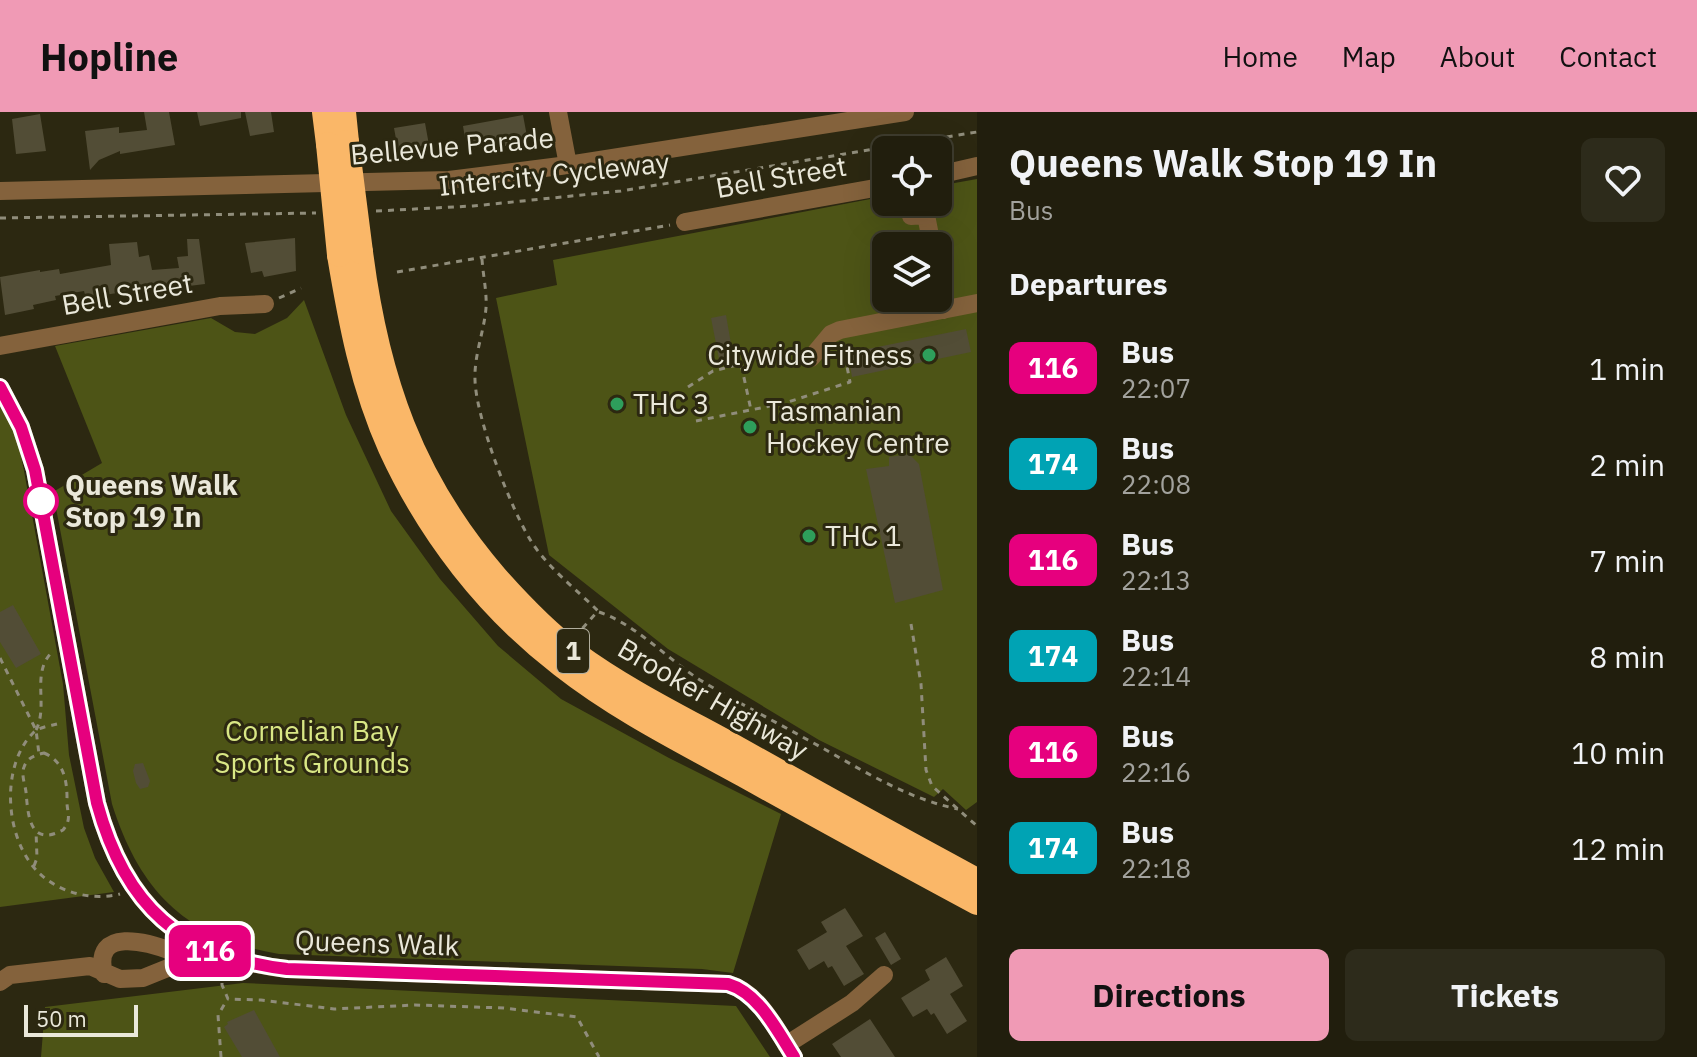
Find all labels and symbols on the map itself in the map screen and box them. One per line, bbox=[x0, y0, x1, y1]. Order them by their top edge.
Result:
street label: Bellevue Parade bbox=[349, 118, 555, 173]
street label: Intercity Cycleway bbox=[437, 143, 671, 204]
street label: Bell Street bbox=[713, 147, 849, 206]
street label: Bell Street bbox=[59, 264, 195, 323]
place label: Citywide Fitness bbox=[707, 336, 913, 373]
marker: Citywide Fitness bbox=[920, 346, 938, 364]
place label: THC 3 bbox=[633, 385, 710, 422]
place label: Tasmanian Hockey Centre bbox=[766, 392, 950, 461]
marker: THC 3 bbox=[608, 395, 626, 413]
marker: Tasmanian Hockey Centre bbox=[741, 418, 759, 436]
place label: Queens Walk Stop 19 In bbox=[65, 466, 238, 535]
marker: Queens Walk Stop 19 In bbox=[24, 484, 58, 518]
place label: THC 1 bbox=[825, 517, 902, 554]
marker: THC 1 bbox=[800, 527, 818, 545]
road number: 1 bbox=[557, 629, 589, 673]
street label: Brooker Highway bbox=[611, 629, 815, 768]
park label: Cornelian Bay Sports Grounds bbox=[214, 712, 410, 781]
street label: Queens Walk bbox=[294, 921, 460, 964]
line badge: 116 bbox=[164, 925, 256, 977]
scale bar bbox=[24, 1001, 138, 1037]

